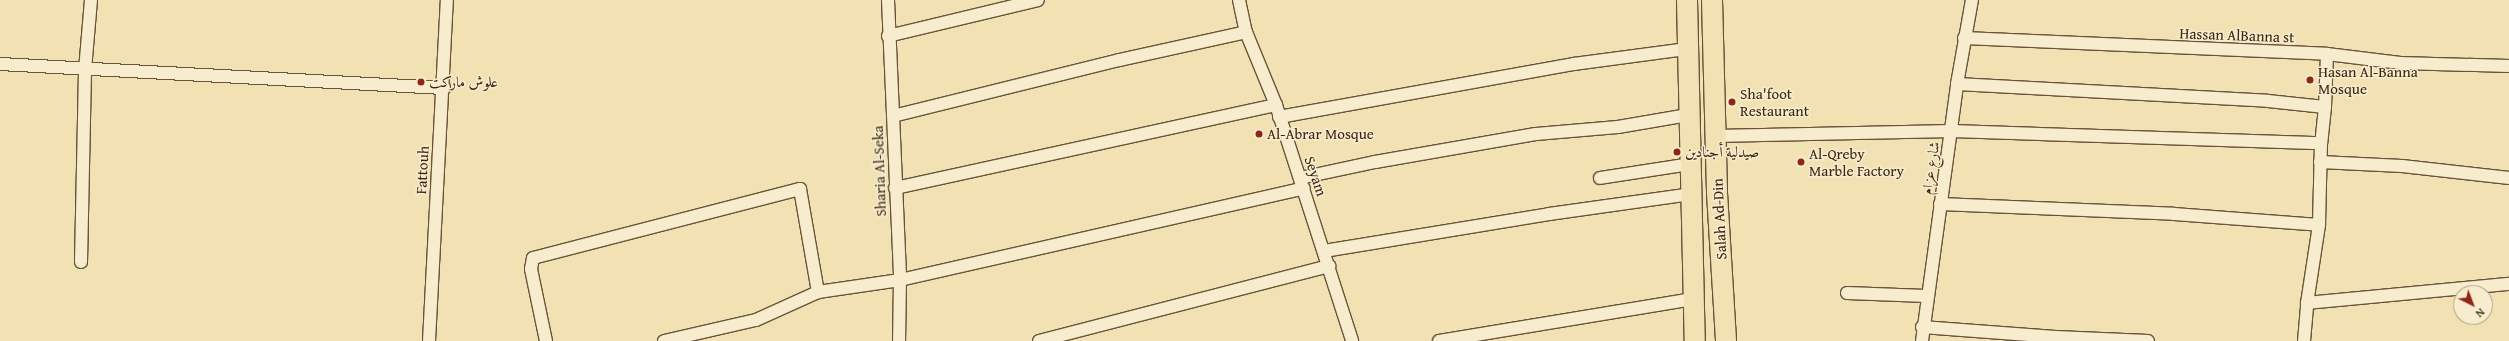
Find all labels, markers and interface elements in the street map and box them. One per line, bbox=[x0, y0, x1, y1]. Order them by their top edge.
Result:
street label: Hassan AlBanna st bbox=[2179, 24, 2295, 46]
place label: Hasan Al-Banna Mosque bbox=[2318, 62, 2418, 97]
place label: علوش ماركت bbox=[429, 73, 498, 91]
marker: Hasan Al-Banna Mosque bbox=[2305, 75, 2315, 85]
marker: علوش ماركت bbox=[416, 77, 426, 87]
place label: Sha'foot Restaurant bbox=[1740, 84, 1809, 119]
marker: Sha'foot Restaurant bbox=[1727, 97, 1737, 107]
street label: Sharia Al-Seka bbox=[868, 125, 890, 217]
place label: Al-Abrar Mosque bbox=[1267, 125, 1374, 143]
marker: Al-Abrar Mosque bbox=[1254, 129, 1264, 139]
street label: شارع عزام bbox=[1917, 140, 1943, 196]
place label: صيدلية أجنادين bbox=[1685, 143, 1759, 161]
place label: Al-Qreby Marble Factory bbox=[1809, 144, 1904, 179]
street label: Fattouh bbox=[412, 145, 432, 195]
marker: صيدلية أجنادين bbox=[1672, 147, 1682, 157]
street label: Seyam bbox=[1301, 154, 1331, 198]
marker: Al-Qreby Marble Factory bbox=[1796, 157, 1806, 167]
street label: Salah Ad-Din bbox=[1708, 178, 1730, 260]
north arrow bbox=[2453, 285, 2493, 325]
text: N bbox=[2472, 305, 2488, 322]

